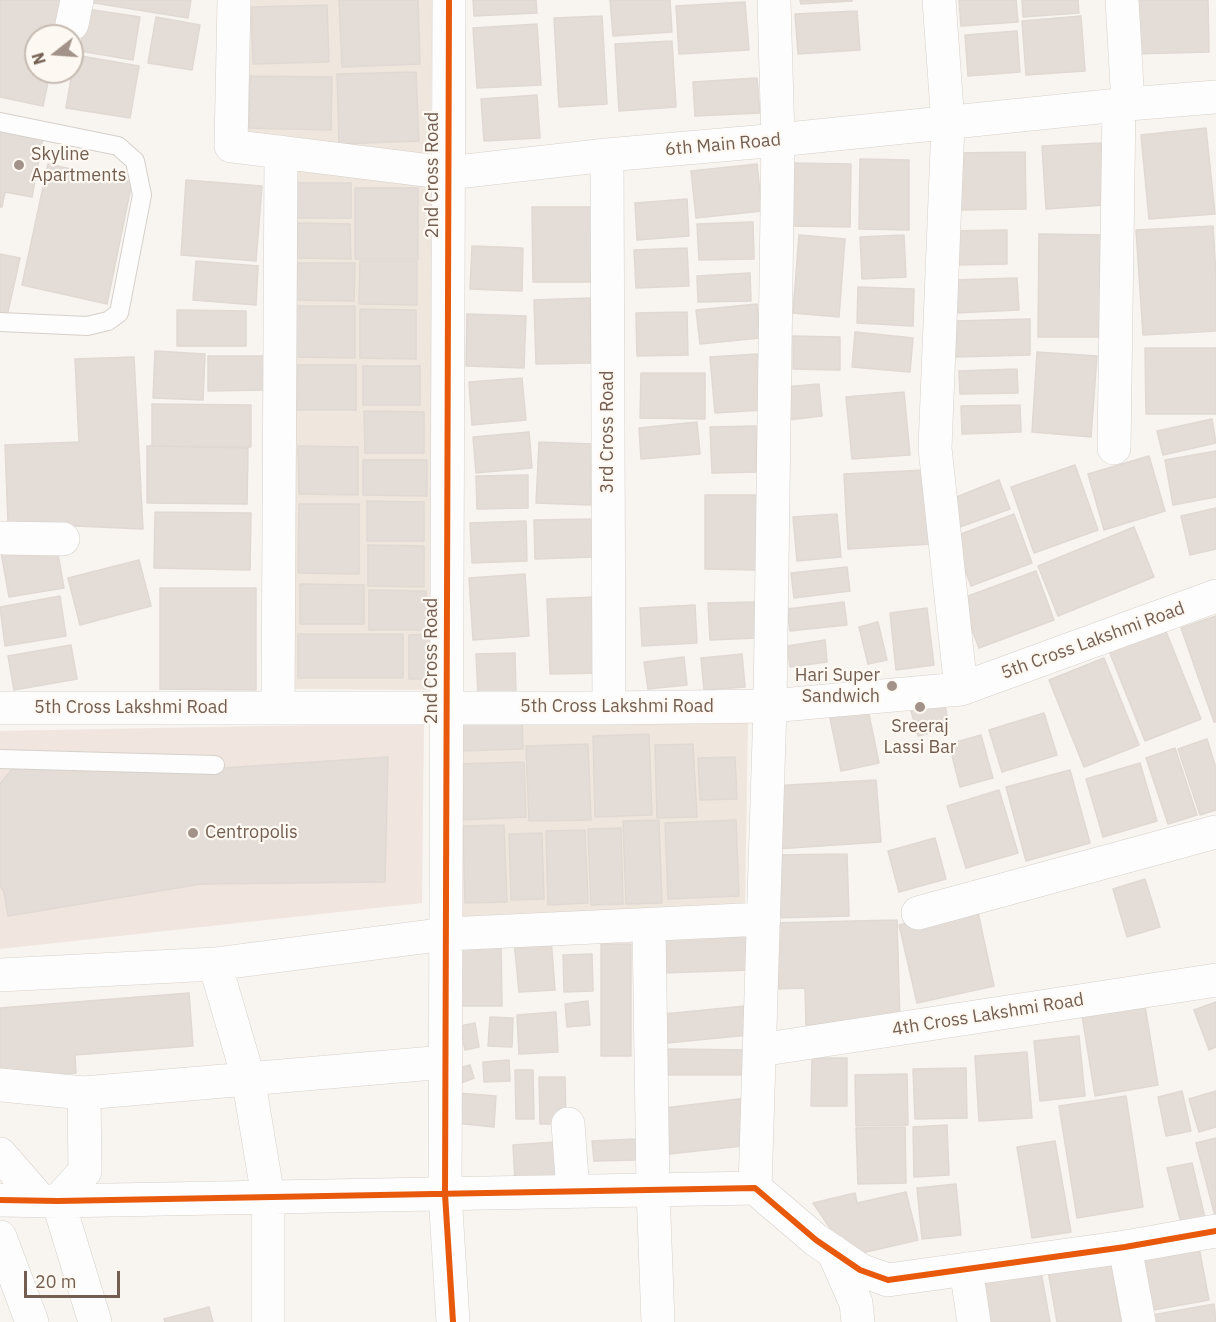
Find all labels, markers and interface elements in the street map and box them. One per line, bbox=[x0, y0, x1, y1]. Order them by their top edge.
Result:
north arrow bbox=[24, 24, 84, 84]
text: N bbox=[27, 50, 50, 67]
street label: 2nd Cross Road bbox=[422, 112, 444, 238]
street label: 6th Main Road bbox=[664, 129, 782, 161]
place label: Skyline Apartments bbox=[31, 144, 126, 186]
marker: Skyline Apartments bbox=[12, 158, 26, 172]
street label: 3rd Cross Road bbox=[597, 371, 619, 493]
street label: 2nd Cross Road bbox=[421, 598, 443, 724]
street label: 5th Cross Lakshmi Road bbox=[998, 598, 1188, 684]
place label: Hari Super Sandwich bbox=[795, 665, 880, 708]
marker: Hari Super Sandwich bbox=[885, 679, 899, 693]
street label: 5th Cross Lakshmi Road bbox=[520, 696, 714, 718]
street label: 5th Cross Lakshmi Road bbox=[34, 697, 228, 719]
marker: Sreeraj Lassi Bar bbox=[913, 700, 927, 714]
place label: Sreeraj Lassi Bar bbox=[884, 716, 956, 758]
place label: Centropolis bbox=[205, 822, 298, 844]
marker: Centropolis bbox=[186, 826, 200, 840]
street label: 4th Cross Lakshmi Road bbox=[891, 989, 1085, 1041]
scale bar bbox=[27, 1259, 123, 1297]
text: 20 m bbox=[35, 1270, 77, 1293]

